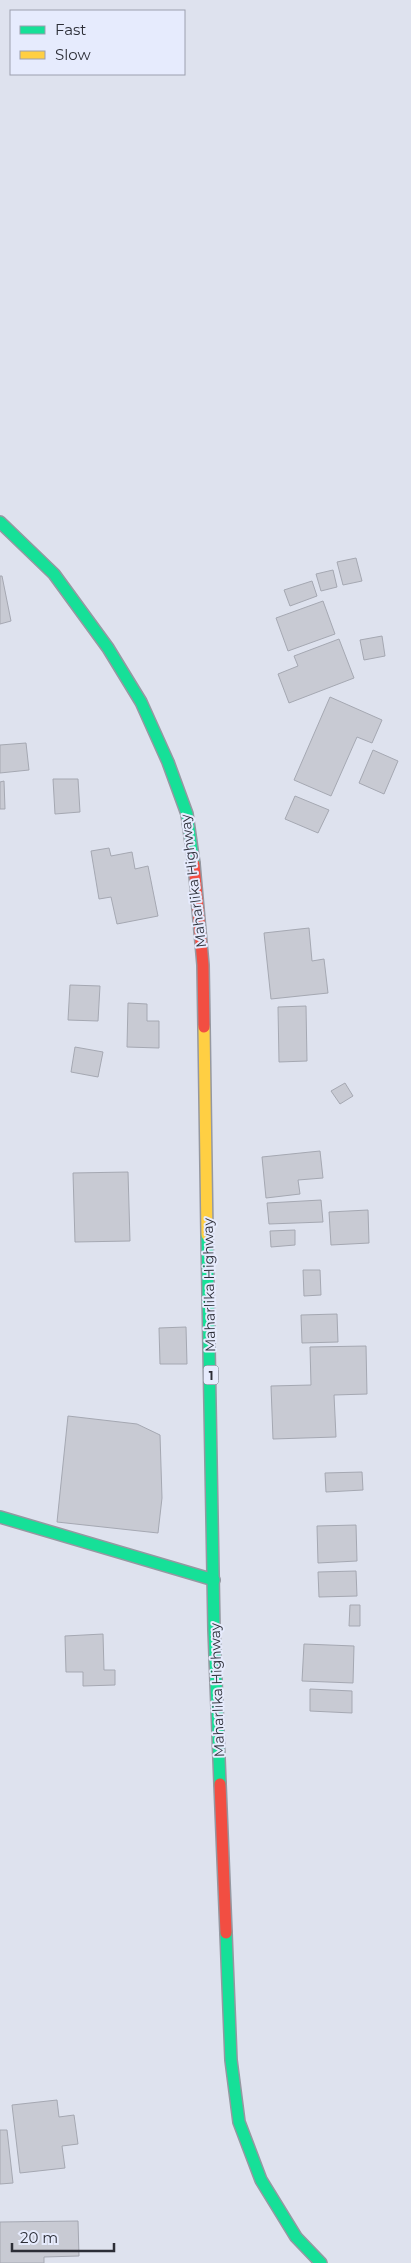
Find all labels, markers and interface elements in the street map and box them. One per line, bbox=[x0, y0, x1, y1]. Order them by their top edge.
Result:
legend bbox=[10, 10, 185, 75]
text: Fast bbox=[55, 20, 86, 39]
text: Slow bbox=[55, 45, 91, 64]
street label: Maharlika Highway bbox=[176, 813, 210, 949]
street label: Maharlika Highway bbox=[199, 1217, 219, 1352]
road number: 1 bbox=[204, 1366, 218, 1384]
street label: Maharlika Highway bbox=[206, 1622, 228, 1757]
scale bar bbox=[12, 2220, 115, 2252]
text: 20 m bbox=[20, 2228, 58, 2247]

